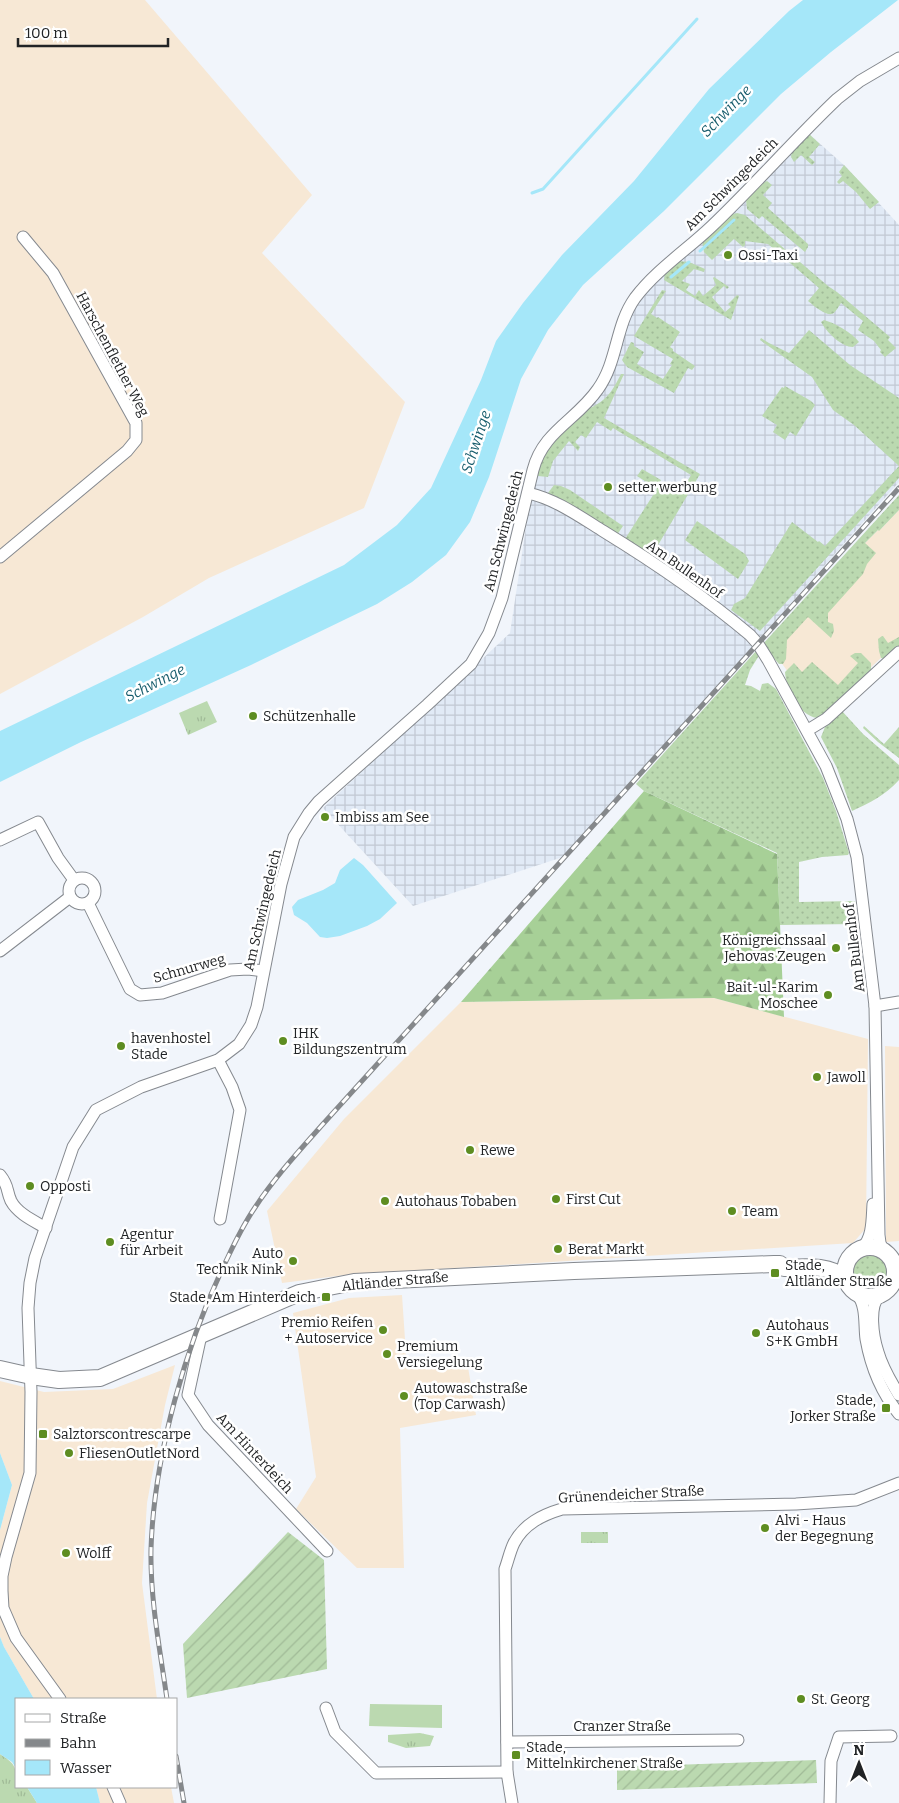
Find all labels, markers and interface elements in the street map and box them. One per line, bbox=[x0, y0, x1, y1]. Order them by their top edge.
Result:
scale bar bbox=[18, 15, 168, 47]
text: 100 m bbox=[25, 24, 68, 42]
water label: Schwinge bbox=[697, 81, 755, 141]
street label: Am Schwingedeich bbox=[681, 134, 782, 234]
place label: Ossi-Taxi bbox=[738, 247, 798, 264]
marker: Ossi-Taxi bbox=[722, 249, 734, 261]
street label: Harschenflether Weg bbox=[72, 289, 153, 420]
water label: Schwinge bbox=[457, 408, 495, 476]
street label: Am Schwingedeich bbox=[480, 468, 527, 594]
place label: setter werbung bbox=[618, 479, 717, 496]
marker: setter werbung bbox=[602, 481, 614, 493]
street label: Am Bullenhof bbox=[643, 537, 727, 603]
water label: Schwinge bbox=[122, 660, 188, 706]
place label: Schützenhalle bbox=[263, 708, 356, 725]
marker: Schützenhalle bbox=[247, 710, 259, 722]
place label: Imbiss am See bbox=[335, 809, 429, 826]
marker: Imbiss am See bbox=[319, 811, 331, 823]
street label: Am Schwingedeich bbox=[240, 847, 285, 973]
street label: Am Bullenhof bbox=[840, 901, 868, 993]
place label: Königreichssaal Jehovas Zeugen bbox=[722, 932, 826, 965]
marker: Königreichssaal Jehovas Zeugen bbox=[830, 942, 842, 954]
street label: Schnurweg bbox=[151, 950, 227, 987]
place label: Bait-ul-Karim Moschee bbox=[726, 979, 819, 1012]
marker: Bait-ul-Karim Moschee bbox=[822, 989, 834, 1001]
place label: IHK Bildungszentrum bbox=[293, 1025, 407, 1058]
place label: havenhostel Stade bbox=[131, 1030, 211, 1063]
marker: IHK Bildungszentrum bbox=[277, 1035, 289, 1047]
marker: havenhostel Stade bbox=[115, 1040, 127, 1052]
place label: Jawoll bbox=[826, 1069, 866, 1086]
marker: Jawoll bbox=[811, 1071, 823, 1083]
place label: Rewe bbox=[480, 1142, 515, 1159]
marker: Rewe bbox=[464, 1144, 476, 1156]
place label: Opposti bbox=[40, 1178, 91, 1195]
marker: Opposti bbox=[24, 1180, 36, 1192]
place label: First Cut bbox=[566, 1191, 621, 1208]
place label: Autohaus Tobaben bbox=[395, 1193, 517, 1210]
marker: First Cut bbox=[550, 1193, 562, 1205]
marker: Autohaus Tobaben bbox=[379, 1195, 391, 1207]
place label: Team bbox=[742, 1203, 779, 1220]
marker: Team bbox=[726, 1205, 738, 1217]
place label: Agentur für Arbeit bbox=[120, 1226, 183, 1259]
marker: Agentur für Arbeit bbox=[104, 1236, 116, 1248]
place label: Berat Markt bbox=[568, 1241, 644, 1258]
marker: Berat Markt bbox=[552, 1243, 564, 1255]
place label: Auto Technik Nink bbox=[196, 1245, 283, 1278]
marker: Auto Technik Nink bbox=[287, 1255, 299, 1267]
place label: Stade, Altländer Straße bbox=[785, 1257, 892, 1290]
marker: Stade, Altländer Straße bbox=[769, 1267, 781, 1279]
street label: Altländer Straße bbox=[341, 1268, 449, 1295]
place label: Stade, Am Hinterdeich bbox=[169, 1289, 316, 1306]
marker: Stade, Am Hinterdeich bbox=[320, 1291, 332, 1303]
place label: Premio Reifen + Autoservice bbox=[281, 1314, 373, 1347]
place label: Autohaus S+K GmbH bbox=[766, 1317, 838, 1350]
marker: Premio Reifen + Autoservice bbox=[377, 1324, 389, 1336]
marker: Autohaus S+K GmbH bbox=[750, 1327, 762, 1339]
place label: Premium Versiegelung bbox=[397, 1338, 483, 1371]
marker: Premium Versiegelung bbox=[381, 1348, 393, 1360]
place label: Autowaschstraße (Top Carwash) bbox=[414, 1380, 528, 1413]
marker: Autowaschstraße (Top Carwash) bbox=[398, 1390, 410, 1402]
place label: Stade, Jorker Straße bbox=[789, 1392, 876, 1425]
marker: Stade, Jorker Straße bbox=[880, 1402, 892, 1414]
street label: Am Hinterdeich bbox=[213, 1409, 297, 1497]
place label: Salztorscontrescarpe bbox=[53, 1426, 191, 1443]
marker: Salztorscontrescarpe bbox=[37, 1428, 49, 1440]
place label: FliesenOutletNord bbox=[79, 1445, 199, 1462]
marker: FliesenOutletNord bbox=[63, 1447, 75, 1459]
street label: Grünendeicher Straße bbox=[558, 1482, 704, 1507]
place label: Alvi - Haus der Begegnung bbox=[775, 1512, 874, 1545]
marker: Alvi - Haus der Begegnung bbox=[759, 1522, 771, 1534]
place label: Wolff bbox=[76, 1545, 112, 1562]
marker: Wolff bbox=[60, 1547, 72, 1559]
place label: St. Georg bbox=[811, 1691, 870, 1708]
marker: St. Georg bbox=[795, 1693, 807, 1705]
legend bbox=[15, 1698, 178, 1788]
text: Straße bbox=[60, 1709, 106, 1727]
street label: Cranzer Straße bbox=[573, 1718, 671, 1735]
text: Bahn bbox=[60, 1734, 97, 1752]
north arrow bbox=[834, 1738, 884, 1788]
place label: Stade, Mittelnkirchener Straße bbox=[526, 1739, 683, 1772]
text: N bbox=[854, 1742, 865, 1759]
marker: Stade, Mittelnkirchener Straße bbox=[510, 1749, 522, 1761]
text: Wasser bbox=[60, 1759, 112, 1777]

